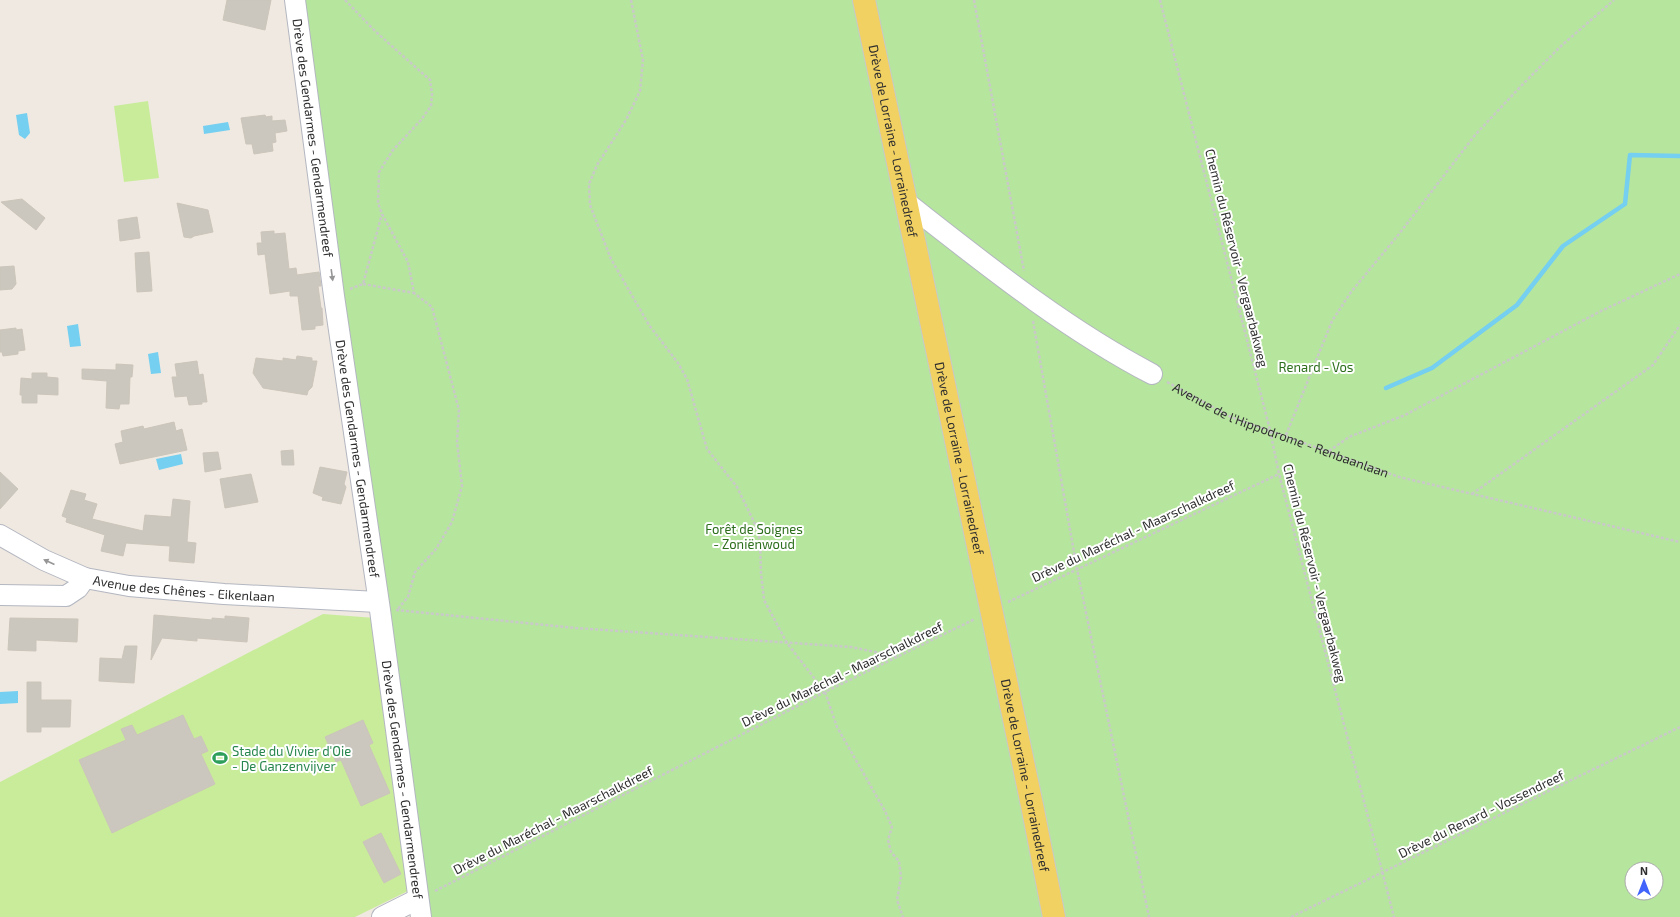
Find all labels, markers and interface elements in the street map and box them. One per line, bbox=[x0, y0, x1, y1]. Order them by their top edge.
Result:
street label: Drève des Gendarmes - Gendarmendreef bbox=[290, 18, 337, 259]
street label: Drève de Lorraine - Lorrainedreef bbox=[866, 43, 922, 240]
street label: Chemin du Réservoir - Vergaarbakweg bbox=[1202, 147, 1272, 369]
one-way arrow bbox=[328, 269, 335, 281]
street label: Drève des Gendarmes - Gendarmendreef bbox=[333, 339, 383, 580]
park label: Renard - Vos bbox=[1279, 359, 1353, 375]
street label: Drève de Lorraine - Lorrainedreef bbox=[932, 360, 988, 557]
street label: Avenue de l'Hippodrome - Renbaanlaan bbox=[1170, 379, 1391, 481]
street label: Chemin du Réservoir - Vergaarbakweg bbox=[1280, 462, 1350, 684]
street label: Drève du Maréchal - Maarschalkdreef bbox=[1029, 476, 1238, 585]
park label: Forêt de Soignes - Zoniënwoud bbox=[705, 521, 803, 552]
one-way arrow bbox=[43, 559, 55, 566]
street label: Avenue des Chênes - Eikenlaan bbox=[92, 572, 275, 605]
street label: Drève du Maréchal - Maarschalkdreef bbox=[739, 618, 946, 730]
street label: Drève des Gendarmes - Gendarmendreef bbox=[379, 659, 427, 901]
street label: Drève de Lorraine - Lorrainedreef bbox=[998, 677, 1053, 874]
place label: Stade du Vivier d'Oie - De Ganzenvijver bbox=[232, 743, 351, 774]
sports icon: Stade du Vivier d'Oie - De Ganzenvijver bbox=[211, 749, 229, 767]
street label: Drève du Maréchal - Maarschalkdreef bbox=[450, 762, 657, 878]
street label: Drève du Renard - Vossendreef bbox=[1395, 766, 1567, 861]
north arrow bbox=[1624, 861, 1664, 901]
text: N bbox=[1640, 864, 1648, 877]

